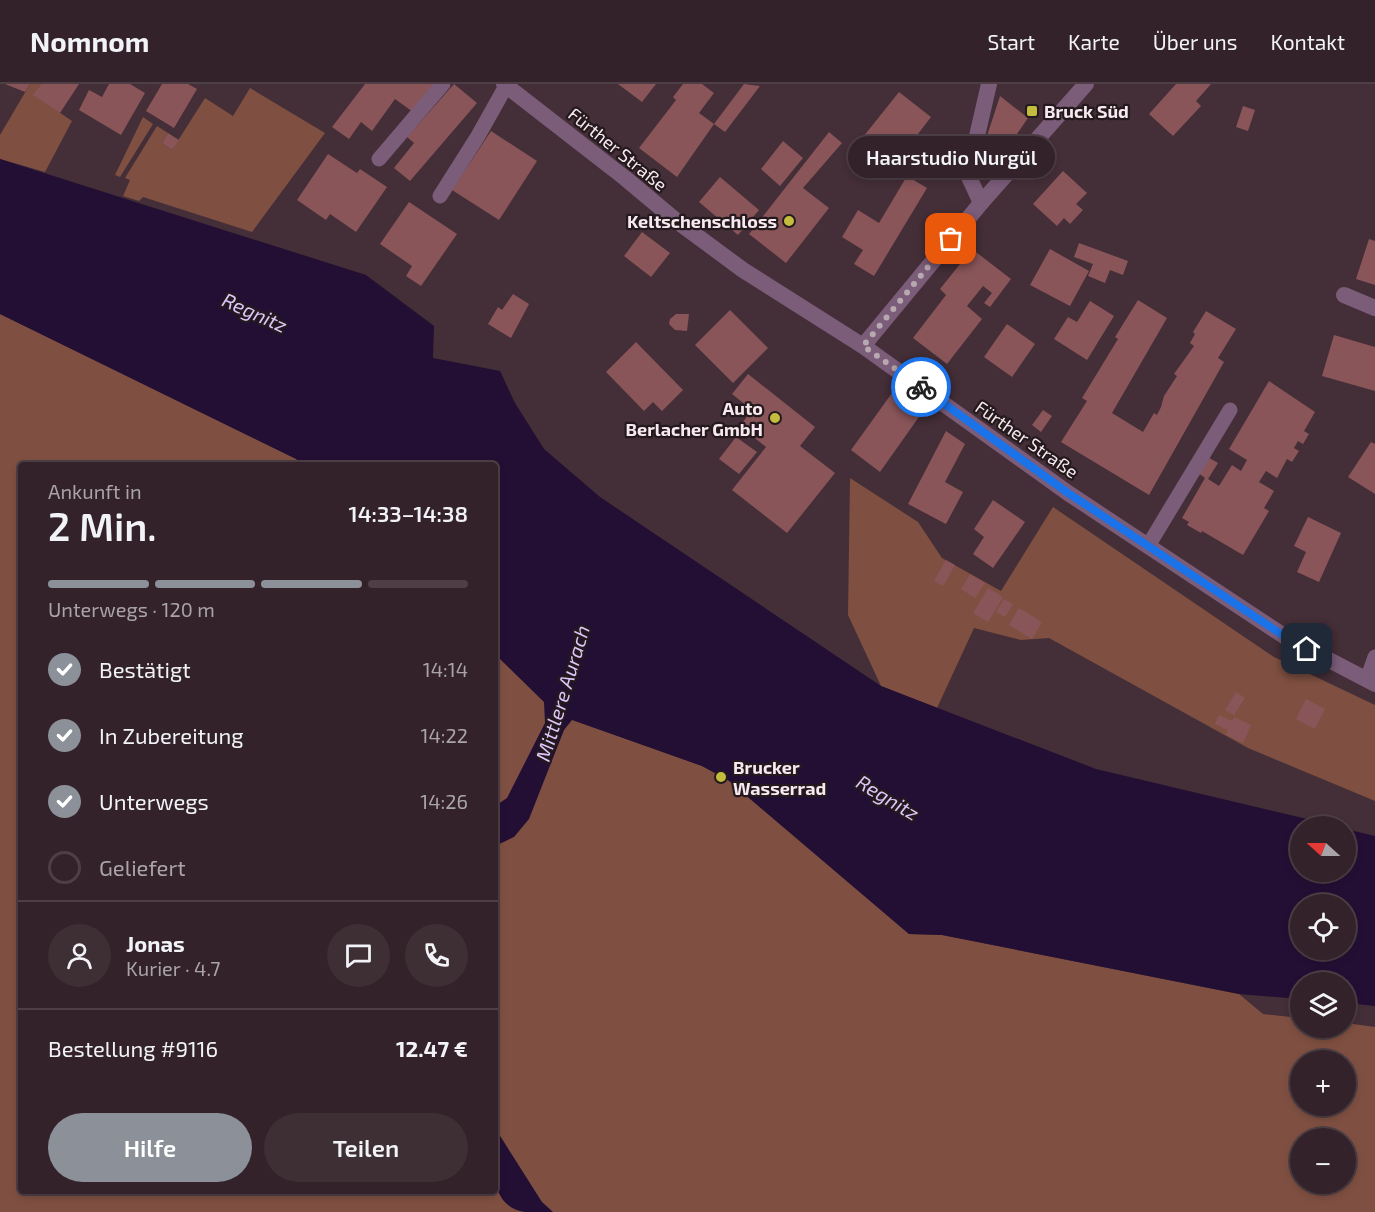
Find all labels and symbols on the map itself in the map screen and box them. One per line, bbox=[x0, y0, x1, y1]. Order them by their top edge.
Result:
place label: Bruck Süd bbox=[1044, 100, 1129, 122]
street label: Fürther Straße bbox=[564, 103, 672, 195]
marker: Bruck Süd bbox=[1025, 104, 1039, 118]
callout: Haarstudio Nurgül bbox=[848, 137, 1054, 179]
place label: Keltschenschloss bbox=[627, 210, 777, 232]
pin bbox=[925, 213, 976, 264]
marker: Keltschenschloss bbox=[782, 214, 796, 228]
water label: Regnitz bbox=[219, 287, 291, 337]
courier bbox=[891, 357, 951, 417]
street label: Fürther Straße bbox=[971, 395, 1083, 483]
place label: Auto Berlacher GmbH bbox=[625, 397, 763, 440]
marker: Auto Berlacher GmbH bbox=[768, 411, 782, 425]
water label: Mittlere Aurach bbox=[530, 622, 594, 764]
pin bbox=[1281, 623, 1332, 674]
place label: Brucker Wasserrad bbox=[733, 756, 826, 799]
water label: Regnitz bbox=[852, 769, 924, 825]
marker: Brucker Wasserrad bbox=[714, 770, 728, 784]
north arrow bbox=[1290, 816, 1356, 882]

